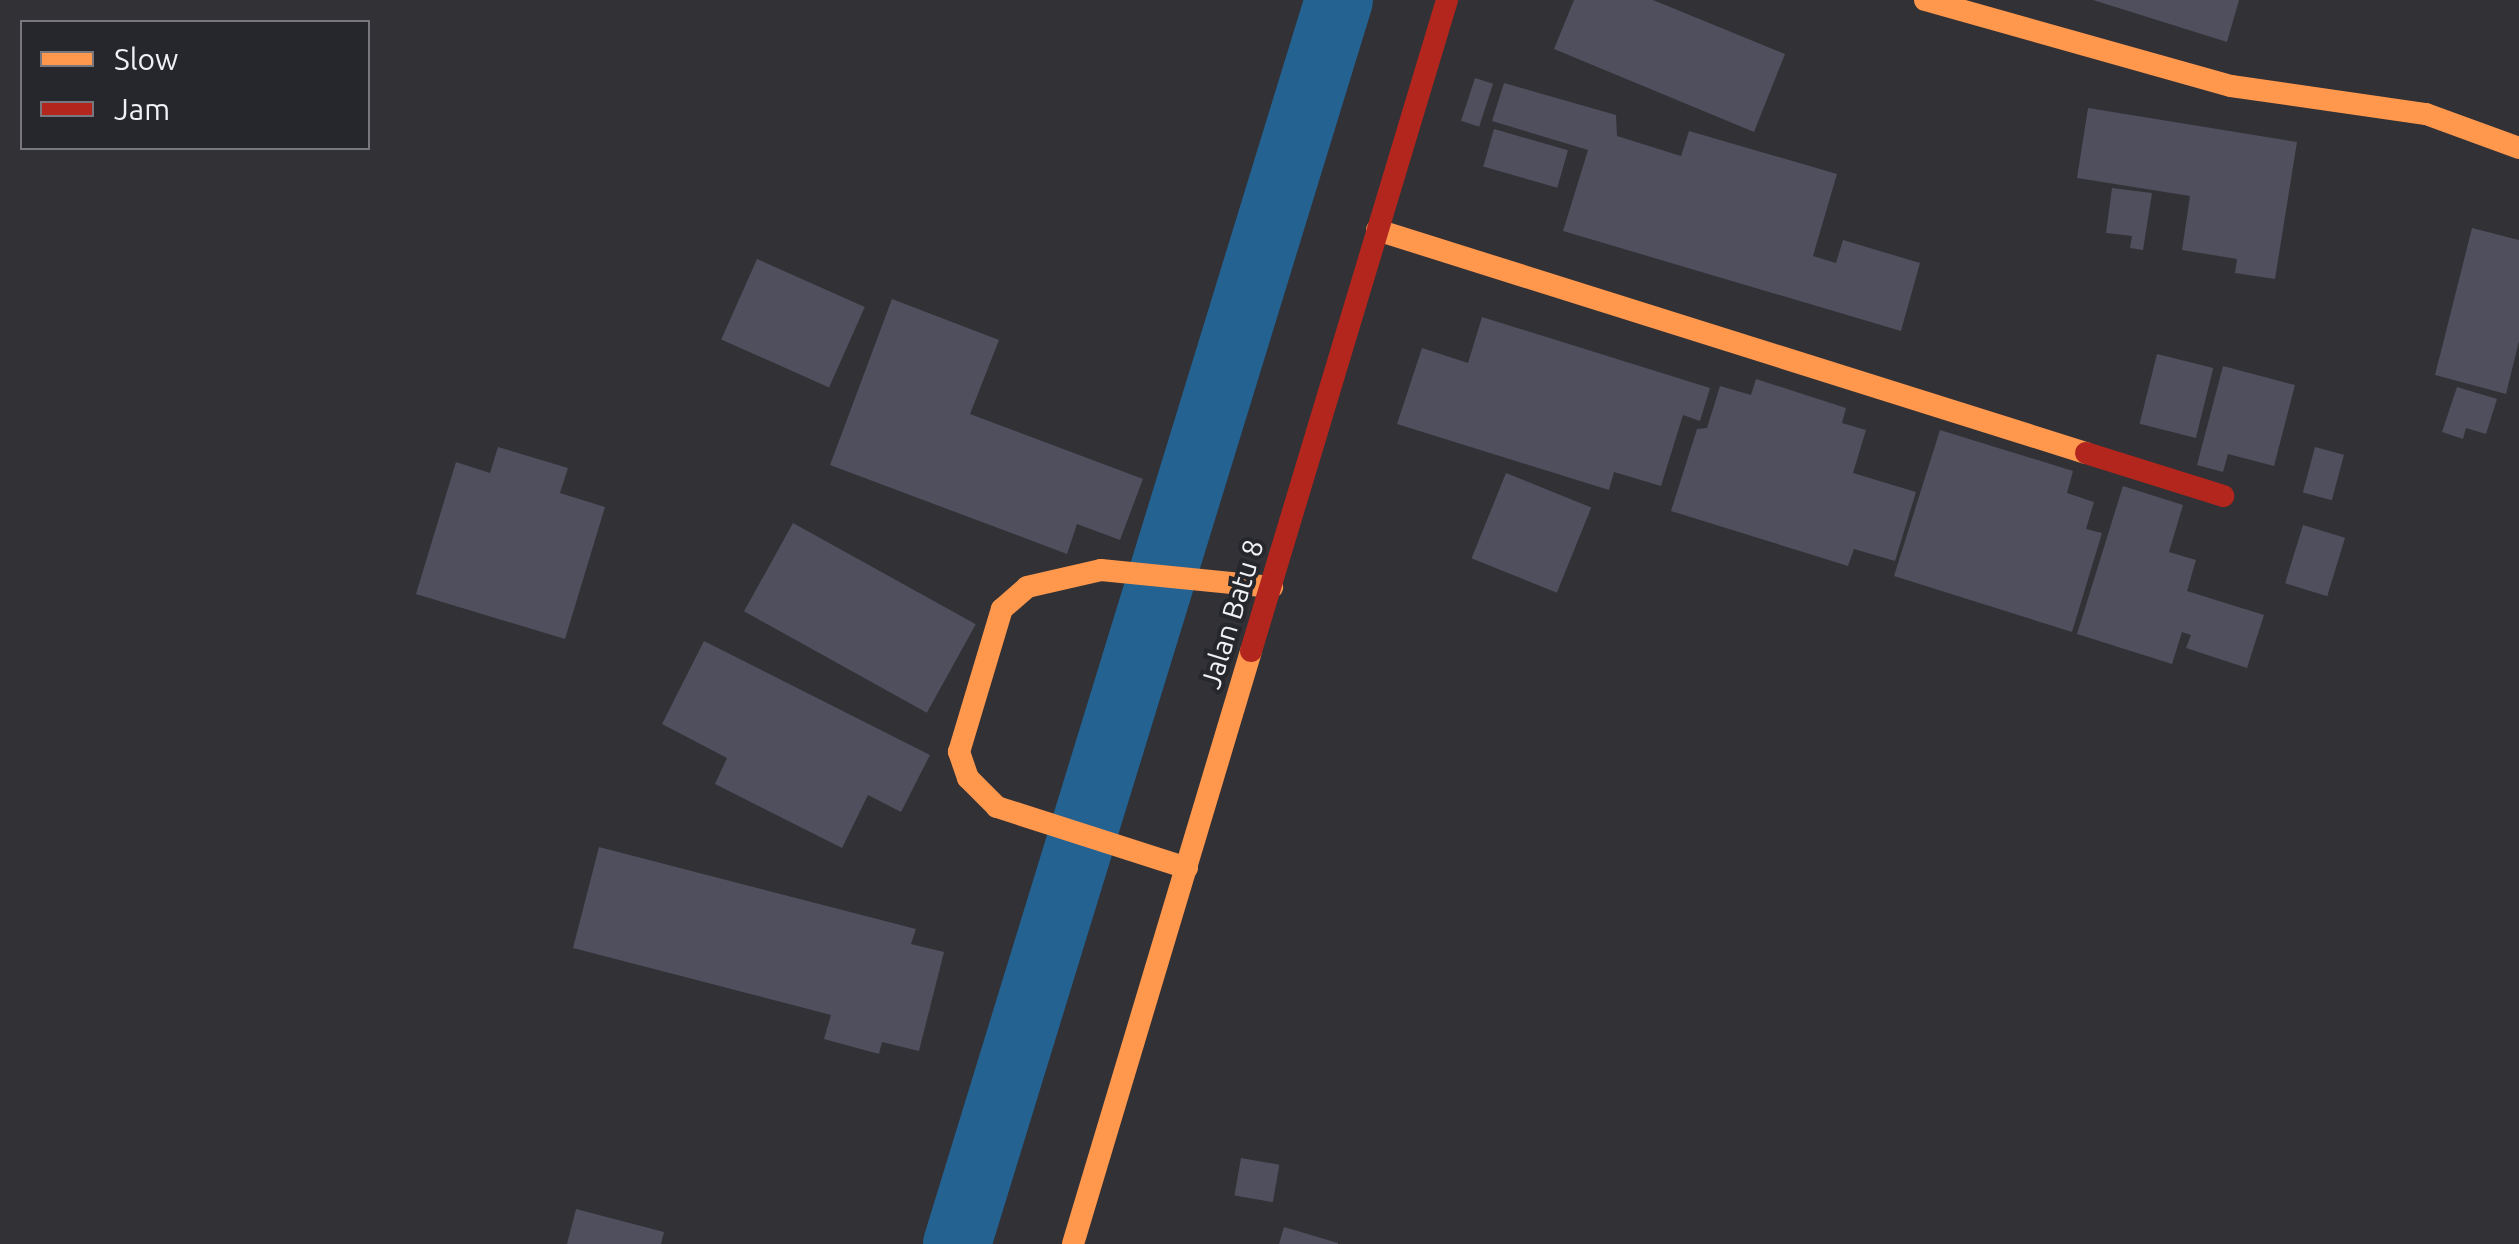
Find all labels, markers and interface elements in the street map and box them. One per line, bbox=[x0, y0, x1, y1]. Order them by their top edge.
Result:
legend bbox=[20, 20, 370, 150]
text: Slow bbox=[114, 42, 178, 76]
text: Jam bbox=[114, 92, 170, 126]
street label: Jalan Batu 8 bbox=[1193, 536, 1271, 692]

